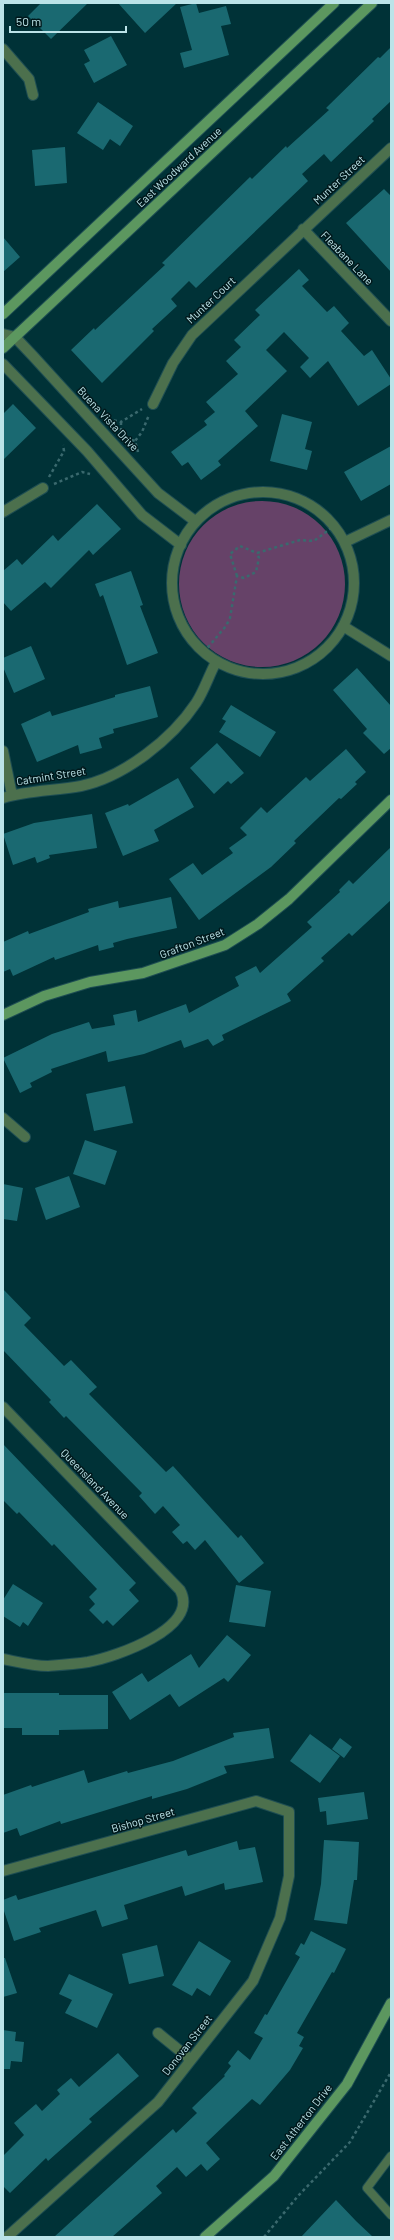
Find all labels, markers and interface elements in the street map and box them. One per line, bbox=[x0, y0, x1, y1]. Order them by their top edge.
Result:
scale bar bbox=[10, 8, 126, 34]
text: 50 m bbox=[16, 14, 41, 28]
street label: East Woodward Avenue bbox=[133, 124, 224, 209]
street label: Munter Street bbox=[310, 152, 367, 207]
street label: Fleabane Lane bbox=[319, 228, 376, 287]
street label: Munter Court bbox=[183, 274, 238, 326]
street label: Buena Vista Drive bbox=[75, 384, 142, 454]
street label: Catmint Street bbox=[15, 764, 87, 787]
street label: Grafton Street bbox=[158, 924, 226, 961]
street label: Queensland Avenue bbox=[59, 1446, 132, 1521]
street label: Bishop Street bbox=[110, 1804, 176, 1835]
street label: Donovan Street bbox=[159, 2012, 214, 2078]
street label: East Atherton Drive bbox=[267, 2081, 334, 2162]

